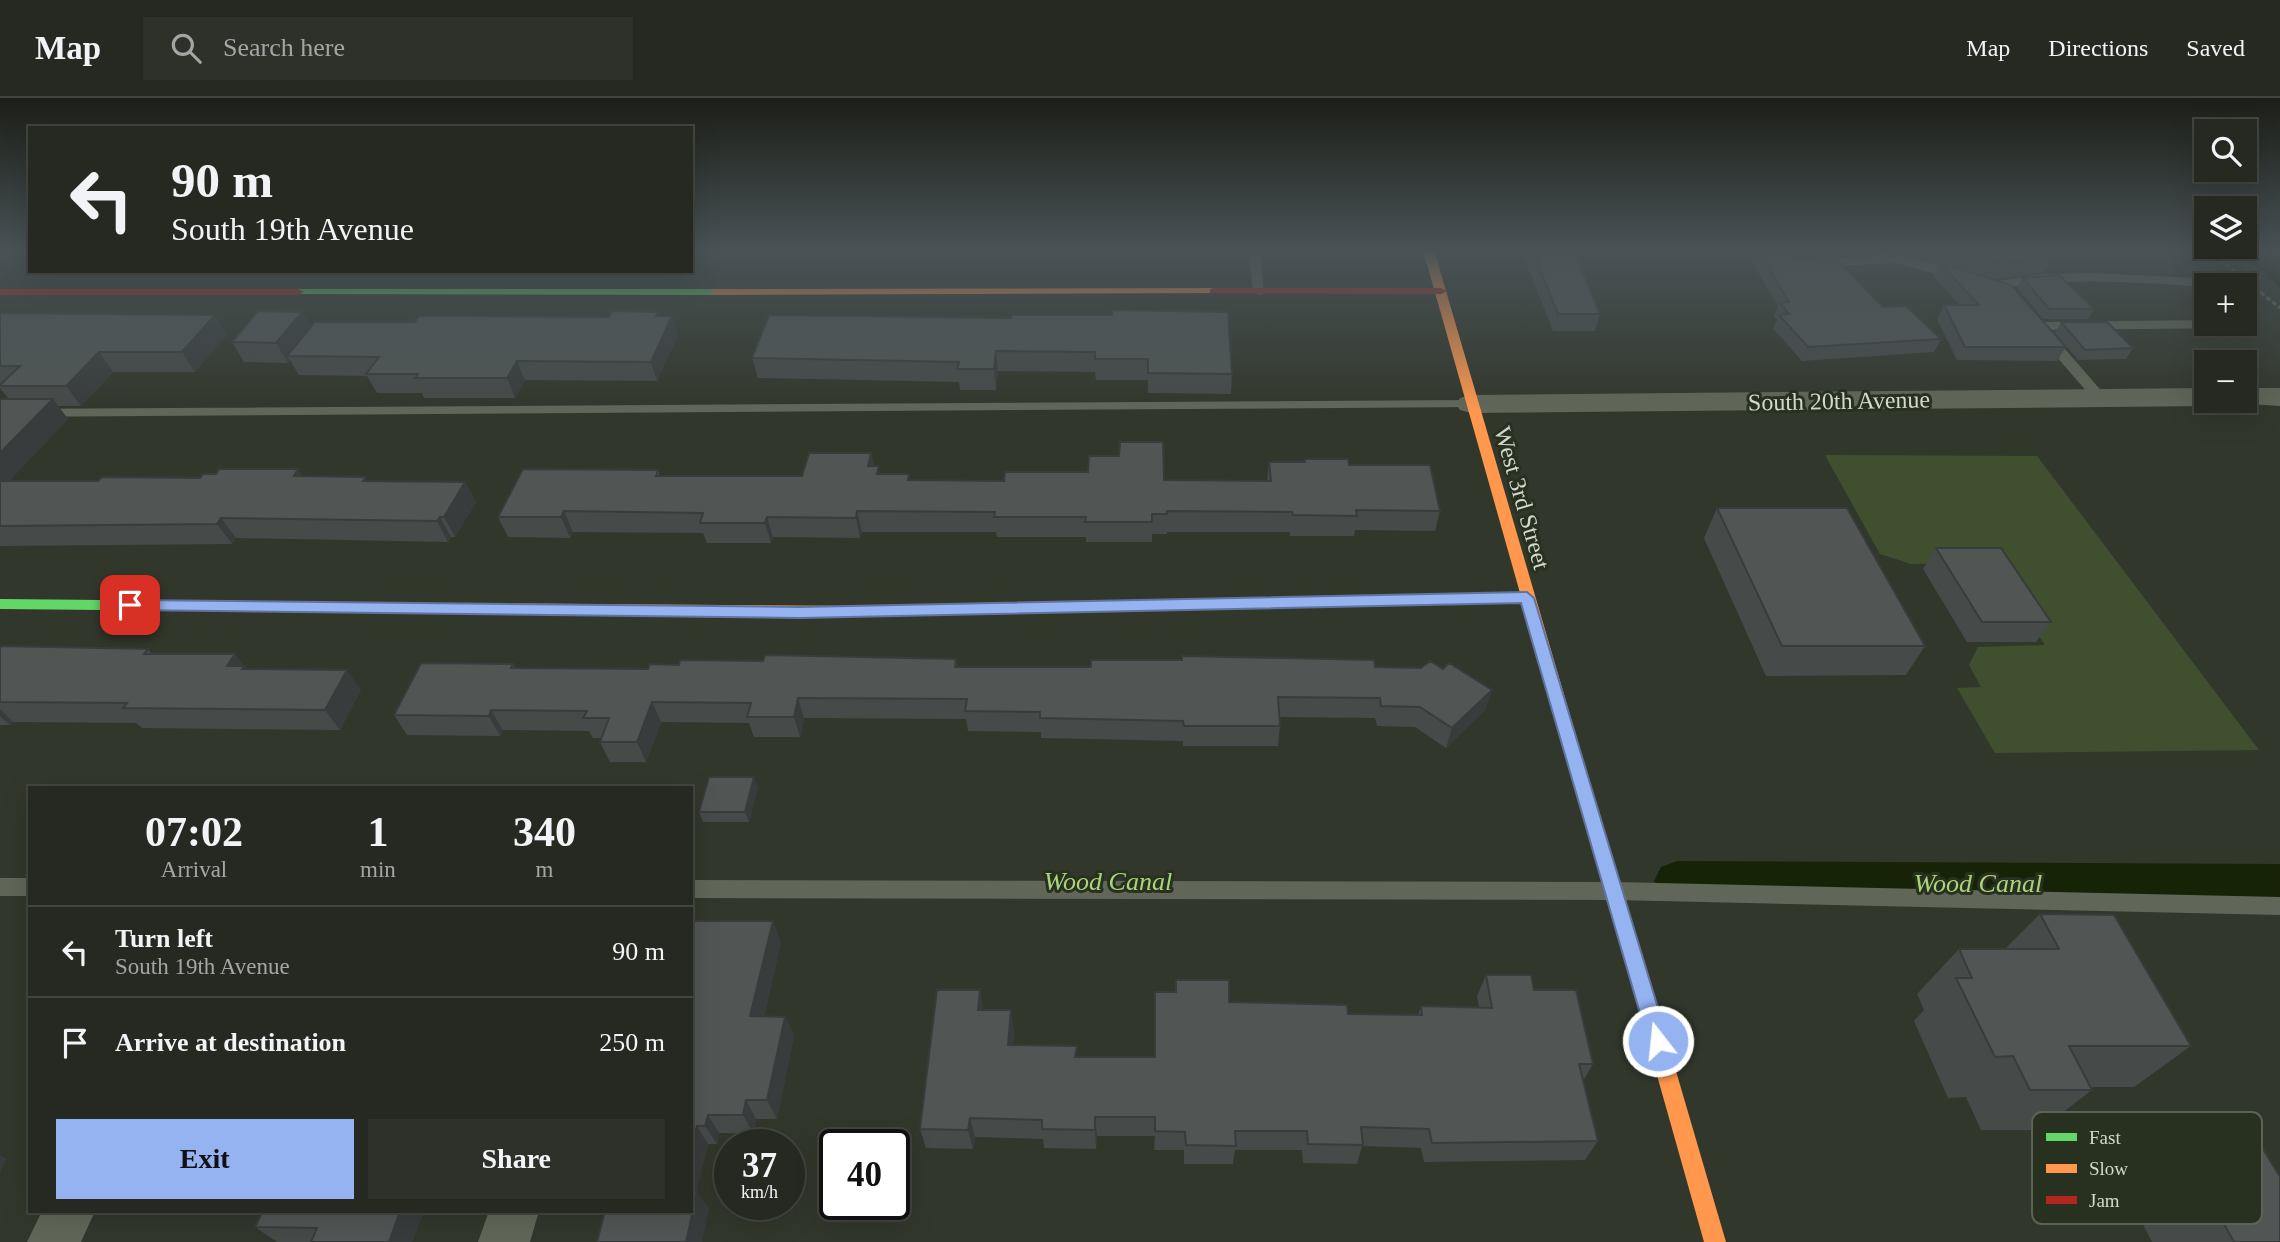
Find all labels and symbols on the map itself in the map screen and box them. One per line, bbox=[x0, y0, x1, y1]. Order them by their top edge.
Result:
street label: South 20th Avenue bbox=[1748, 386, 1930, 416]
street label: West 3rd Street bbox=[1489, 424, 1555, 573]
pin bbox=[100, 575, 160, 635]
water label: Wood Canal bbox=[1044, 867, 1172, 896]
water label: Wood Canal bbox=[1914, 869, 2042, 898]
position arrow bbox=[1621, 1004, 1695, 1078]
legend bbox=[2032, 1112, 2262, 1224]
text: Fast bbox=[2089, 1127, 2121, 1148]
speed limit sign: 40 bbox=[819, 1129, 910, 1220]
text: Slow bbox=[2089, 1158, 2128, 1179]
text: Jam bbox=[2089, 1190, 2120, 1211]

